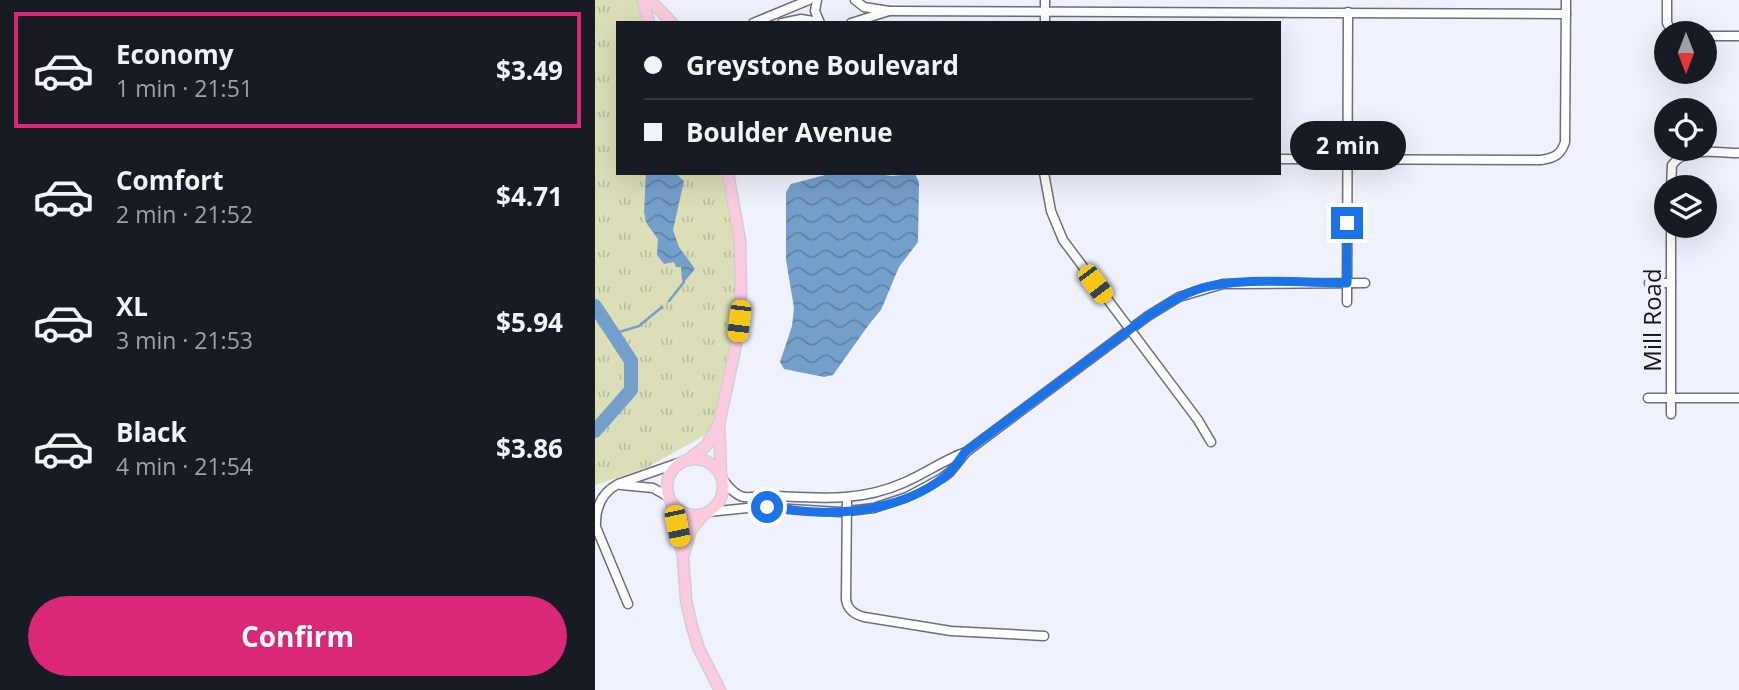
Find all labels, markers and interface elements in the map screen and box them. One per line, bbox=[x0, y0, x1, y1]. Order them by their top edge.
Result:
north arrow bbox=[1654, 21, 1717, 84]
map controls bbox=[1654, 21, 1717, 238]
text: Economy bbox=[116, 36, 234, 72]
icon: car bbox=[32, 39, 95, 102]
text: Greystone Boulevard bbox=[686, 47, 959, 83]
text: $3.49 bbox=[496, 52, 563, 88]
text: 1 min · 21:51 bbox=[116, 72, 253, 104]
button: locate bbox=[1654, 98, 1717, 161]
text: Boulder Avenue bbox=[686, 114, 893, 150]
callout: 2 min bbox=[1289, 122, 1405, 170]
text: 2 min bbox=[1316, 129, 1380, 161]
text: Comfort bbox=[116, 162, 223, 198]
icon: car bbox=[32, 165, 95, 228]
button: layers bbox=[1654, 175, 1717, 238]
text: $4.71 bbox=[496, 178, 563, 214]
text: 2 min · 21:52 bbox=[116, 198, 253, 230]
route end bbox=[1331, 207, 1363, 239]
car bbox=[1074, 261, 1117, 307]
street label: Mill Road bbox=[1635, 268, 1668, 372]
text: XL bbox=[116, 288, 148, 324]
icon: car bbox=[32, 291, 95, 354]
car bbox=[727, 299, 752, 343]
text: $5.94 bbox=[496, 304, 563, 340]
text: 3 min · 21:53 bbox=[116, 324, 253, 356]
text: Black bbox=[116, 414, 187, 450]
icon: car bbox=[32, 417, 95, 480]
text: $3.86 bbox=[496, 430, 563, 466]
text: 4 min · 21:54 bbox=[116, 450, 253, 482]
route start bbox=[751, 491, 783, 523]
car bbox=[663, 503, 692, 549]
button: Confirm bbox=[28, 596, 567, 676]

